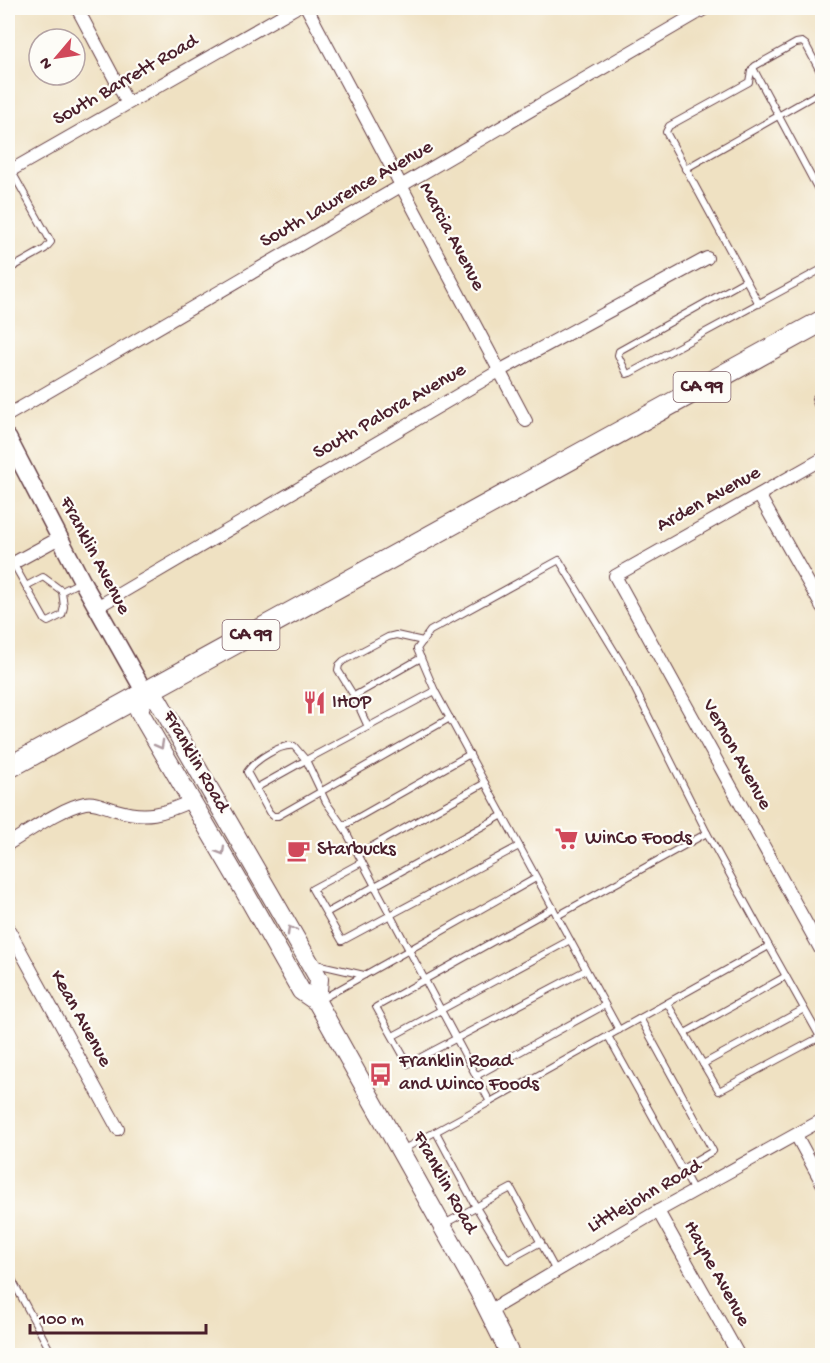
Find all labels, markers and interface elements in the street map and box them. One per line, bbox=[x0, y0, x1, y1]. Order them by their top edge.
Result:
north arrow bbox=[27, 27, 87, 87]
street label: South Barrett Road bbox=[50, 29, 204, 132]
text: N bbox=[36, 53, 58, 72]
street label: South Lawrence Avenue bbox=[257, 136, 438, 254]
street label: Marcia Avenue bbox=[413, 179, 489, 296]
street label: South Palora Avenue bbox=[309, 359, 471, 465]
road number: CA 99 bbox=[674, 372, 730, 402]
street label: Arden Avenue bbox=[653, 462, 766, 538]
street label: Franklin Avenue bbox=[53, 492, 135, 619]
road number: CA 99 bbox=[222, 620, 280, 650]
restaurant icon: IHOP bbox=[301, 690, 327, 716]
place label: IHOP bbox=[332, 692, 372, 715]
street label: Vernon Avenue bbox=[696, 695, 776, 815]
street label: Franklin Road bbox=[156, 706, 234, 819]
one-way arrow bbox=[153, 739, 164, 749]
supermarket icon: WinCo Foods bbox=[554, 826, 580, 852]
place label: WinCo Foods bbox=[585, 828, 693, 851]
cafe icon: Starbucks bbox=[286, 837, 312, 863]
place label: Starbucks bbox=[317, 839, 396, 862]
one-way arrow bbox=[213, 845, 225, 855]
one-way arrow bbox=[287, 926, 298, 936]
street label: Kean Avenue bbox=[44, 967, 116, 1072]
place label: Franklin Road and Winco Foods bbox=[398, 1051, 540, 1097]
bus stop icon: Franklin Road and Winco Foods bbox=[368, 1061, 394, 1087]
street label: Franklin Road bbox=[406, 1127, 483, 1240]
street label: Littlejohn Road bbox=[584, 1154, 708, 1239]
street label: Hayne Avenue bbox=[678, 1217, 755, 1331]
scale bar bbox=[30, 1297, 206, 1335]
text: 100 m bbox=[38, 1310, 84, 1331]

